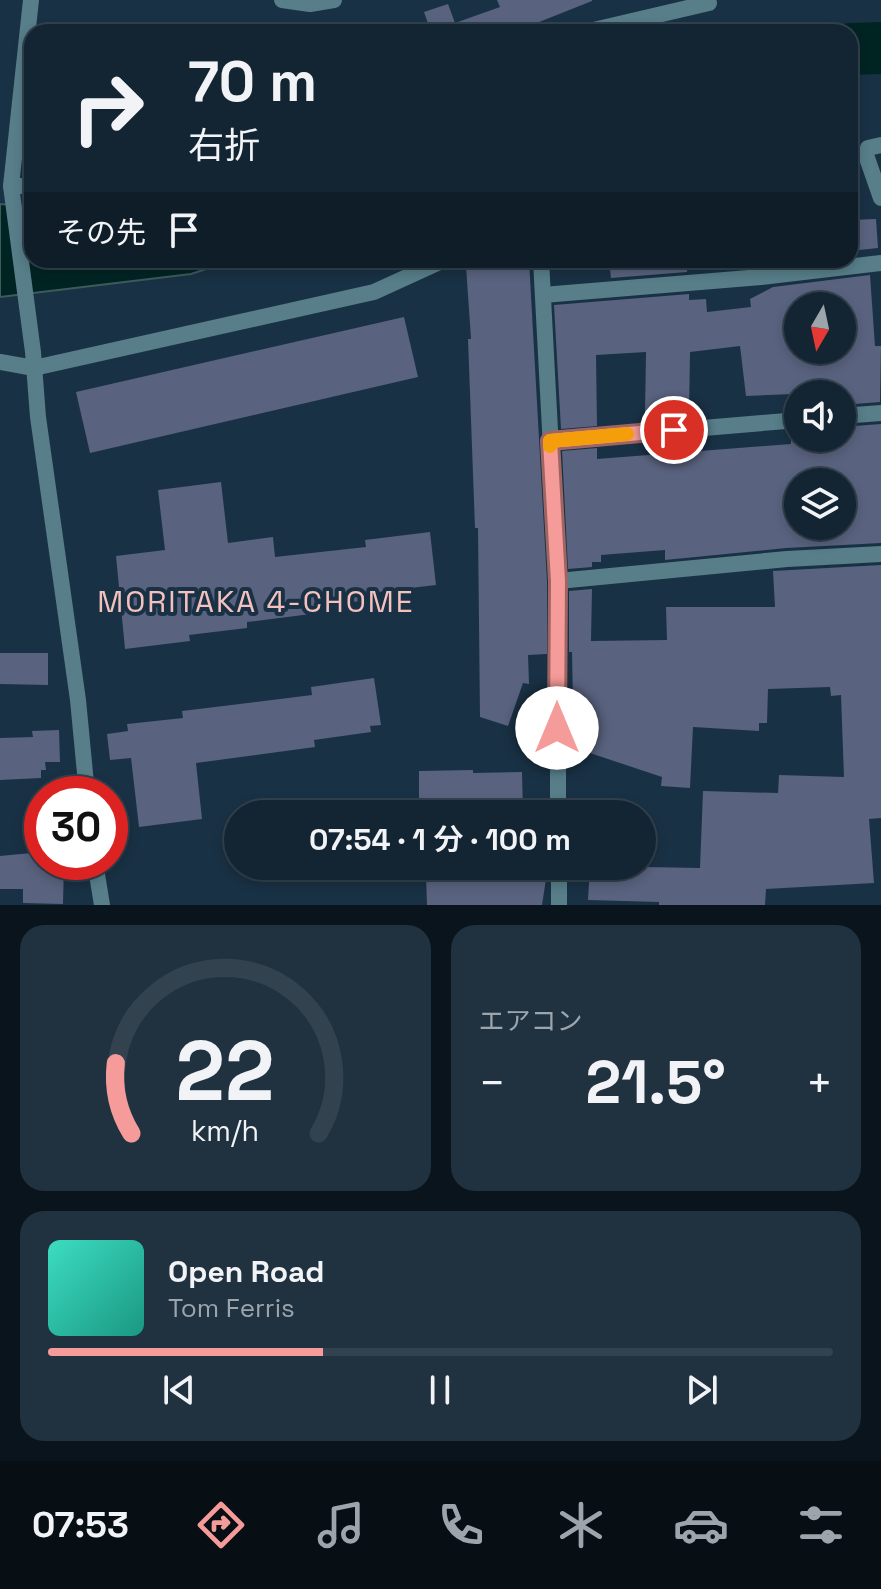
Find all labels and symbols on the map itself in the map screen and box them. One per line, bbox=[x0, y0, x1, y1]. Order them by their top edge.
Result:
north arrow bbox=[784, 292, 856, 364]
pin bbox=[640, 396, 708, 464]
district label: MORITAKA 4-CHOME bbox=[97, 582, 415, 621]
position arrow bbox=[515, 686, 599, 770]
speed limit sign: 30 bbox=[24, 776, 128, 880]

